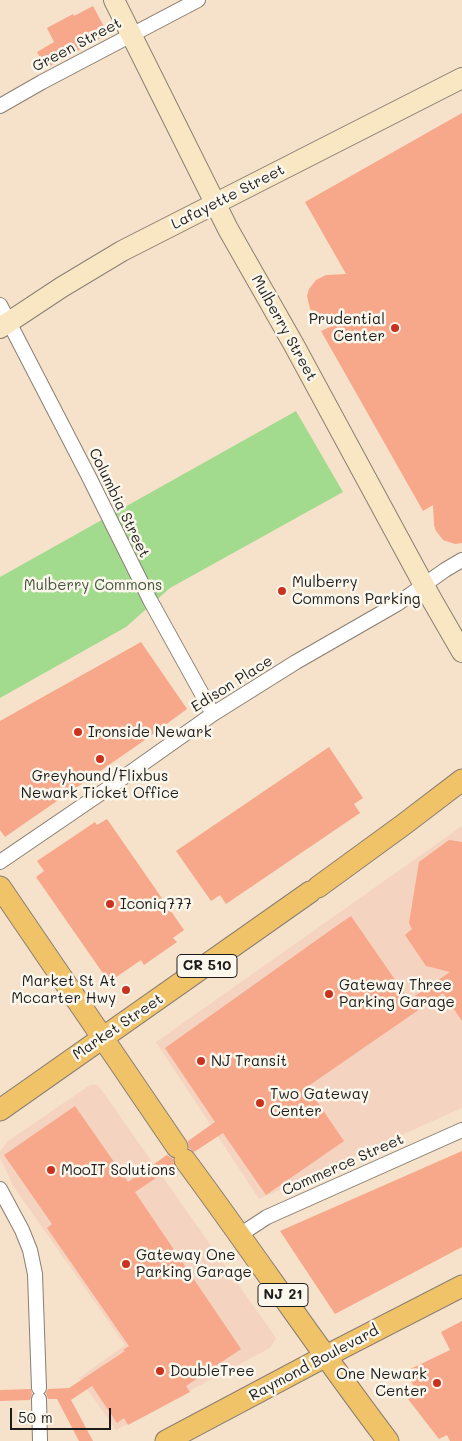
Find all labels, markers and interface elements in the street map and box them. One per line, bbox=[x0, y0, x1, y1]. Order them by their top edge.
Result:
street label: Green Street bbox=[29, 14, 125, 76]
street label: Lafayette Street bbox=[168, 161, 288, 233]
street label: Mulberry Street bbox=[247, 272, 321, 384]
place label: Prudential Center bbox=[309, 310, 385, 345]
marker: Prudential Center bbox=[389, 322, 401, 334]
street label: Columbia Street bbox=[85, 445, 153, 561]
place label: Mulberry Commons Parking bbox=[292, 573, 420, 608]
park label: Mulberry Commons bbox=[24, 576, 162, 594]
marker: Mulberry Commons Parking bbox=[276, 585, 288, 597]
street label: Edison Place bbox=[188, 652, 276, 716]
place label: Ironside Newark bbox=[88, 723, 212, 741]
marker: Ironside Newark bbox=[72, 726, 84, 738]
marker: Greyhound/Flixbus Newark Ticket Office bbox=[94, 753, 106, 765]
place label: Greyhound/Flixbus Newark Ticket Office bbox=[21, 767, 179, 802]
place label: Iconiq777 bbox=[120, 895, 192, 913]
marker: Iconiq777 bbox=[104, 898, 116, 910]
road number: CR 510 bbox=[177, 954, 237, 978]
place label: Market St At Mccarter Hwy bbox=[11, 972, 116, 1007]
place label: Gateway Three Parking Garage bbox=[339, 976, 455, 1011]
marker: Market St At Mccarter Hwy bbox=[120, 984, 132, 996]
marker: Gateway Three Parking Garage bbox=[323, 988, 335, 1000]
street label: Market Street bbox=[69, 990, 167, 1064]
place label: NJ Transit bbox=[211, 1052, 287, 1070]
marker: NJ Transit bbox=[195, 1055, 207, 1067]
place label: Two Gateway Center bbox=[270, 1085, 369, 1120]
marker: Two Gateway Center bbox=[254, 1097, 266, 1109]
street label: Commerce Street bbox=[280, 1130, 406, 1200]
place label: MooIT Solutions bbox=[61, 1161, 175, 1179]
marker: MooIT Solutions bbox=[45, 1164, 57, 1176]
place label: Gateway One Parking Garage bbox=[136, 1246, 252, 1281]
marker: Gateway One Parking Garage bbox=[120, 1258, 132, 1270]
road number: NJ 21 bbox=[258, 1284, 308, 1306]
street label: Raymond Boulevard bbox=[246, 1321, 382, 1405]
place label: DoubleTree bbox=[170, 1362, 254, 1380]
marker: DoubleTree bbox=[154, 1365, 166, 1377]
place label: One Newark Center bbox=[336, 1365, 427, 1400]
marker: One Newark Center bbox=[431, 1377, 443, 1389]
scale bar bbox=[12, 1398, 114, 1430]
text: 50 m bbox=[18, 1407, 53, 1427]

